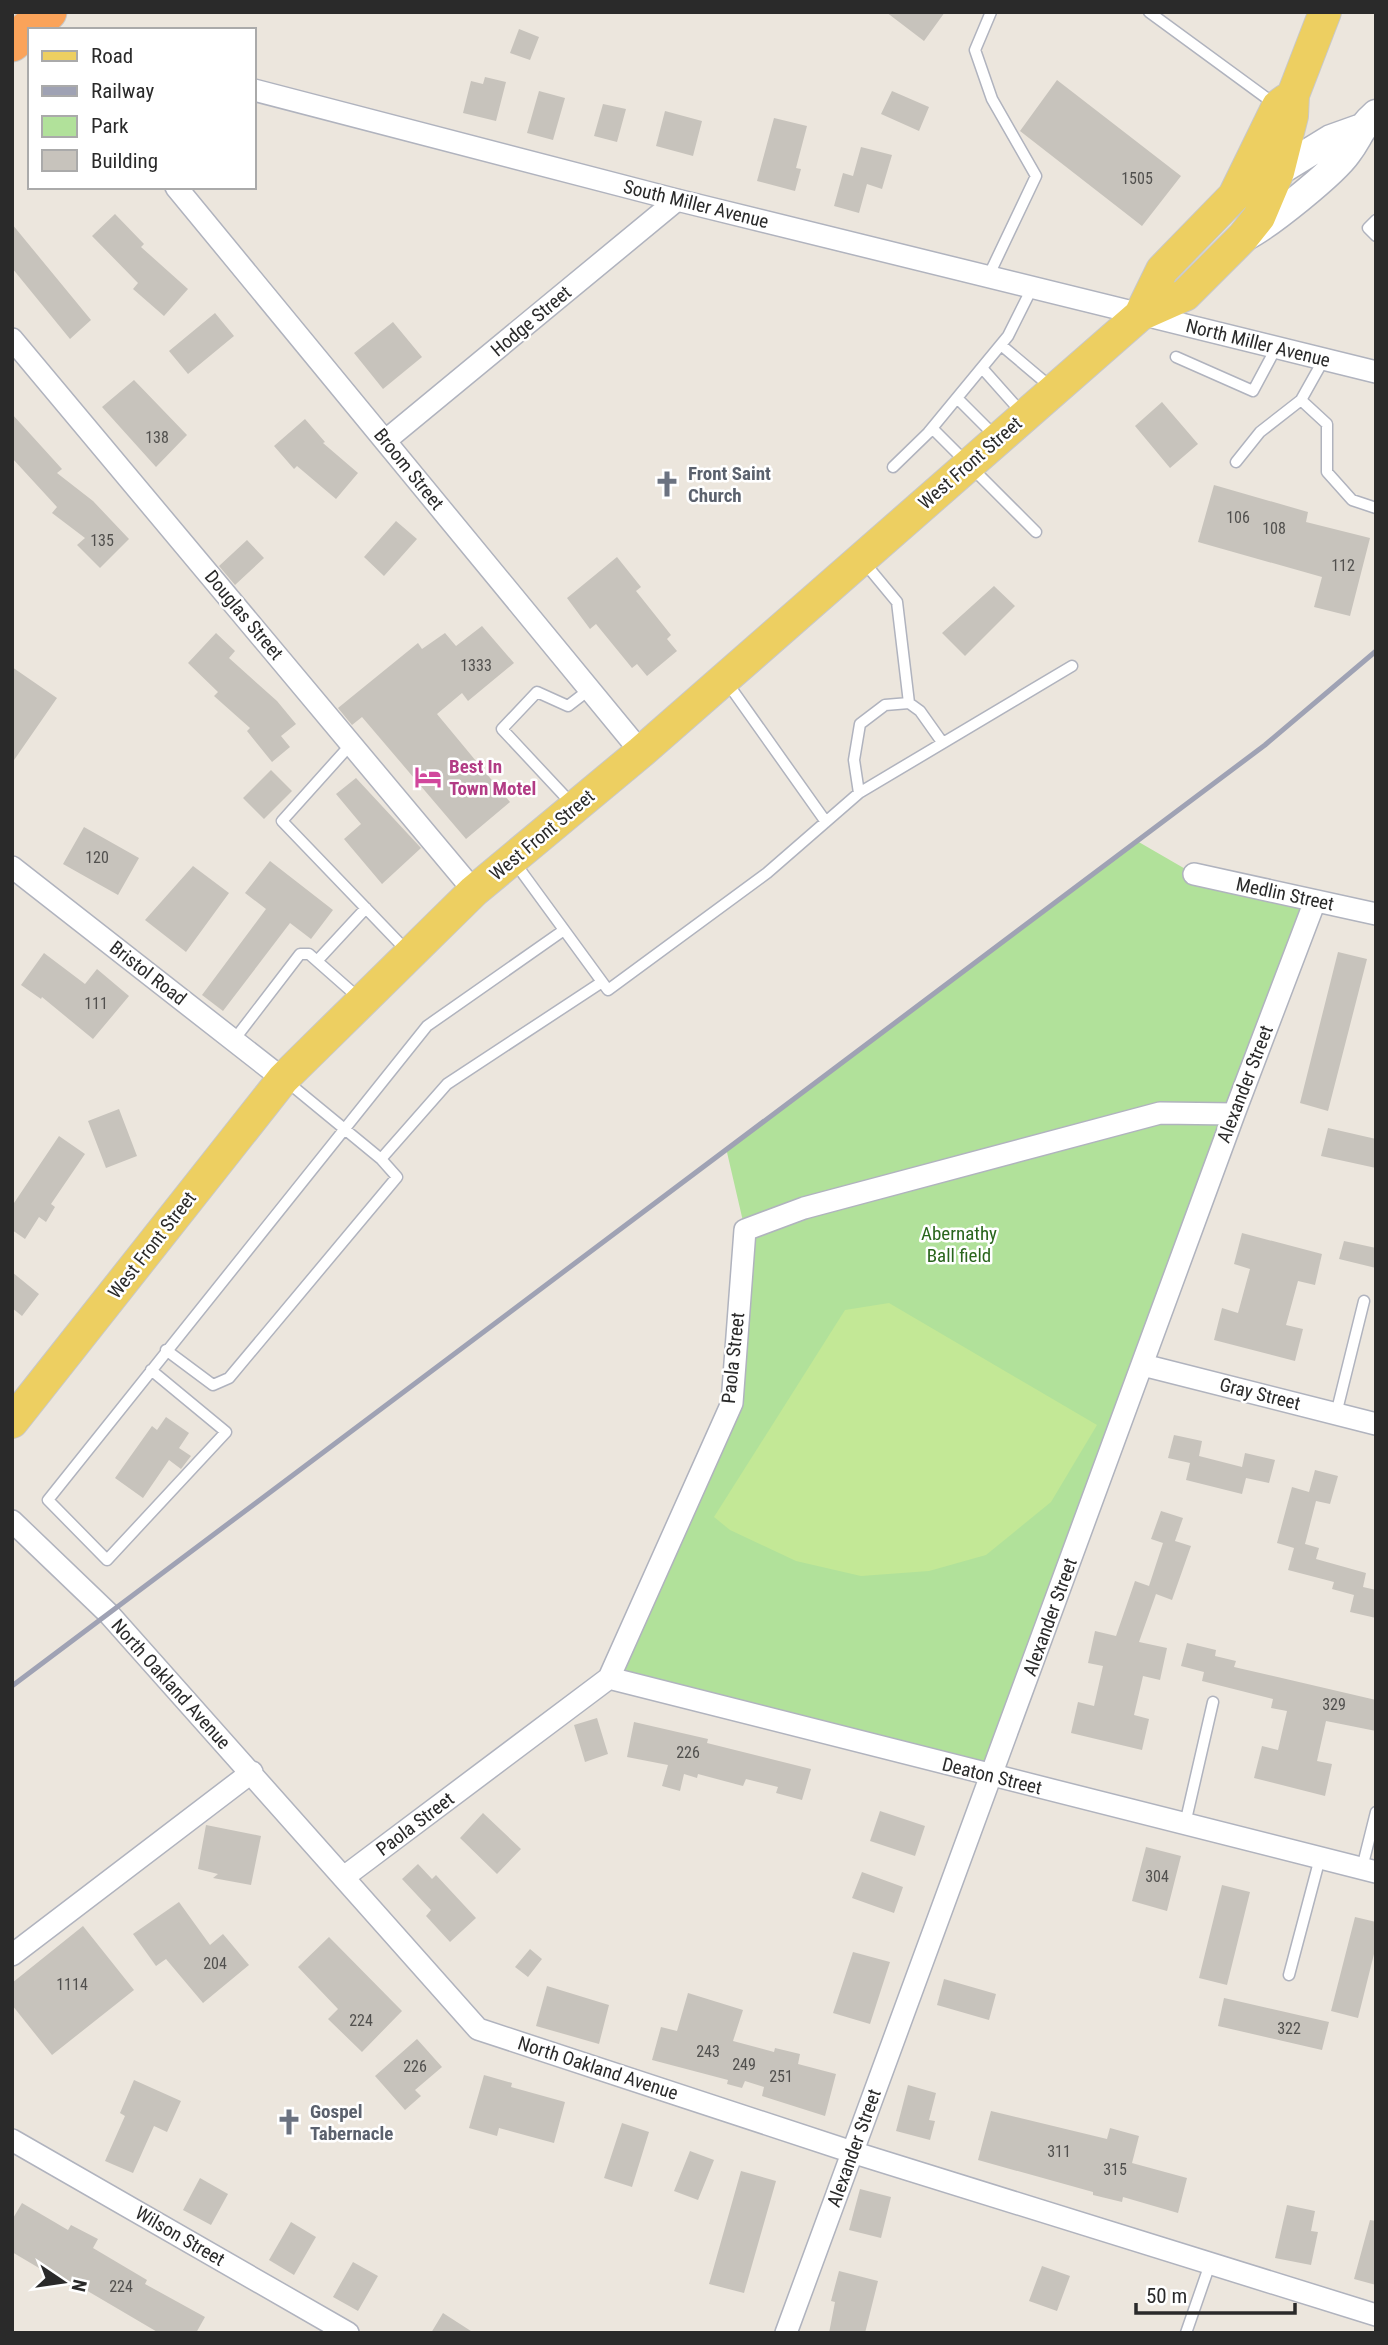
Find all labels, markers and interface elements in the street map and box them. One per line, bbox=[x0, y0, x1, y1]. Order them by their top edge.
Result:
legend bbox=[28, 28, 256, 189]
text: Road bbox=[91, 44, 133, 68]
text: Railway bbox=[91, 79, 154, 103]
text: Park bbox=[91, 114, 129, 138]
text: Building bbox=[91, 149, 158, 173]
house number: 1505 bbox=[1121, 169, 1153, 188]
street label: South Miller Avenue bbox=[621, 175, 771, 233]
street label: Hodge Street bbox=[486, 281, 576, 361]
street label: North Miller Avenue bbox=[1183, 314, 1333, 372]
street label: West Front Street bbox=[914, 412, 1026, 514]
street label: Broom Street bbox=[369, 424, 449, 514]
house number: 138 bbox=[145, 428, 169, 447]
place label: Front Saint Church bbox=[688, 462, 771, 507]
church icon: Front Saint Church bbox=[652, 469, 682, 499]
house number: 106 bbox=[1226, 508, 1250, 527]
house number: 108 bbox=[1262, 519, 1286, 538]
house number: 135 bbox=[90, 531, 114, 550]
house number: 112 bbox=[1331, 556, 1355, 575]
street label: Douglas Street bbox=[200, 565, 288, 665]
house number: 1333 bbox=[460, 656, 492, 675]
place label: Best In Town Motel bbox=[449, 755, 536, 800]
hotel icon: Best In Town Motel bbox=[413, 762, 443, 792]
street label: West Front Street bbox=[485, 785, 599, 885]
house number: 120 bbox=[85, 848, 109, 867]
street label: Medlin Street bbox=[1234, 872, 1336, 916]
street label: Bristol Road bbox=[105, 936, 191, 1010]
house number: 111 bbox=[84, 994, 108, 1013]
street label: Alexander Street bbox=[1212, 1022, 1278, 1146]
street label: West Front Street bbox=[103, 1187, 201, 1303]
park label: Abernathy Ball field bbox=[921, 1222, 997, 1267]
street label: Paola Street bbox=[717, 1311, 749, 1405]
street label: Gray Street bbox=[1217, 1373, 1303, 1415]
street label: Alexander Street bbox=[1018, 1555, 1082, 1679]
street label: North Oakland Avenue bbox=[107, 1614, 235, 1754]
house number: 329 bbox=[1322, 1695, 1346, 1714]
house number: 226 bbox=[676, 1743, 700, 1762]
street label: Deaton Street bbox=[940, 1753, 1044, 1799]
street label: Paola Street bbox=[372, 1787, 458, 1861]
house number: 304 bbox=[1145, 1867, 1169, 1886]
house number: 204 bbox=[203, 1954, 227, 1973]
house number: 1114 bbox=[56, 1975, 88, 1994]
house number: 224 bbox=[349, 2011, 373, 2030]
house number: 322 bbox=[1277, 2019, 1301, 2038]
street label: North Oakland Avenue bbox=[515, 2031, 681, 2105]
house number: 243 bbox=[696, 2042, 720, 2061]
house number: 249 bbox=[732, 2055, 756, 2074]
house number: 226 bbox=[403, 2057, 427, 2076]
house number: 251 bbox=[769, 2067, 793, 2086]
street label: Alexander Street bbox=[822, 2086, 886, 2210]
place label: Gospel Tabernacle bbox=[310, 2100, 393, 2145]
church icon: Gospel Tabernacle bbox=[274, 2107, 304, 2137]
house number: 311 bbox=[1047, 2142, 1071, 2161]
house number: 315 bbox=[1103, 2160, 1127, 2179]
street label: Wilson Street bbox=[131, 2201, 229, 2271]
north arrow bbox=[28, 2247, 98, 2317]
scale bar bbox=[1136, 2272, 1295, 2316]
text: N bbox=[67, 2277, 92, 2294]
house number: 224 bbox=[109, 2277, 133, 2296]
text: 50 m bbox=[1146, 2284, 1187, 2308]

